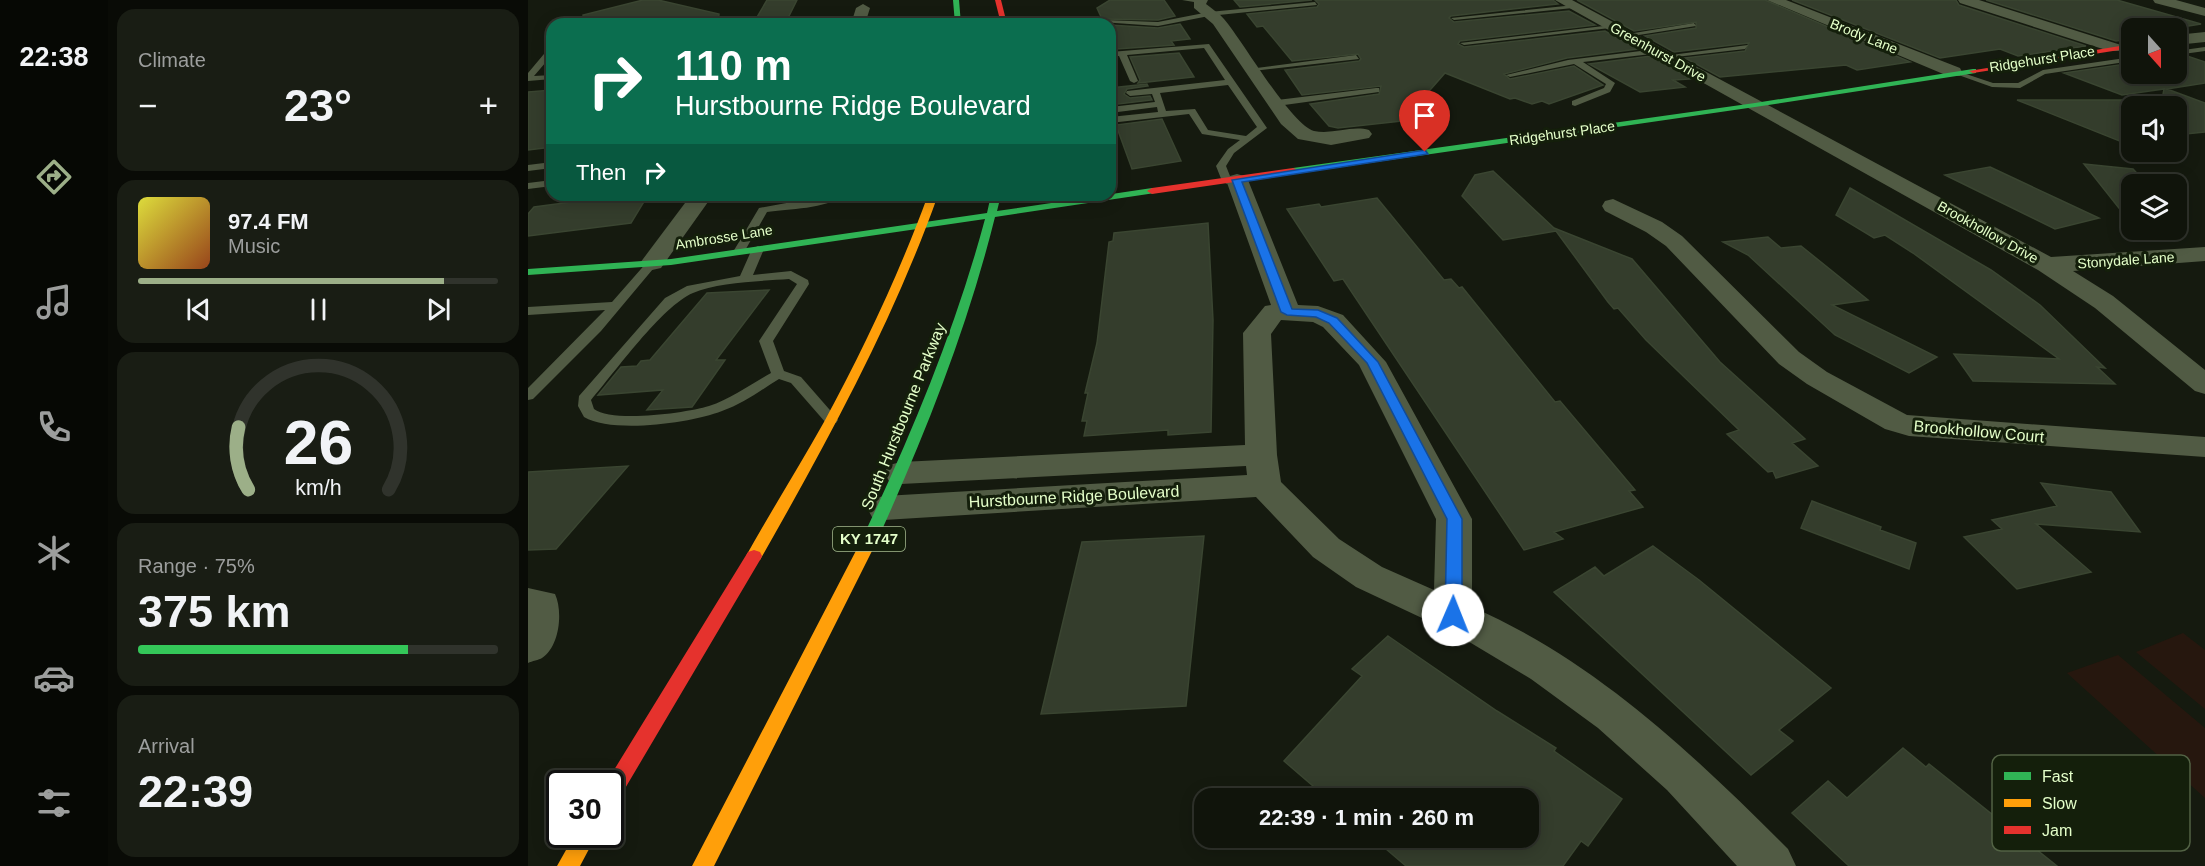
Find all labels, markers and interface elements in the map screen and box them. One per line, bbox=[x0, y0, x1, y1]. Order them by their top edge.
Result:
street label: Brody Lane bbox=[1828, 15, 1900, 57]
north arrow bbox=[2121, 18, 2187, 84]
map controls bbox=[2121, 18, 2187, 240]
street label: Greenhurst Drive bbox=[1608, 19, 1709, 85]
text: 22:38 bbox=[19, 42, 89, 72]
icon: right bbox=[576, 42, 654, 120]
text: 110 m bbox=[675, 42, 792, 89]
street label: Ridgehurst Place bbox=[1988, 43, 2096, 75]
text: Climate bbox=[138, 49, 206, 71]
text: 23° bbox=[284, 80, 352, 131]
text: − bbox=[138, 87, 157, 124]
text: + bbox=[479, 87, 498, 124]
pin bbox=[1399, 90, 1450, 152]
text: Hurstbourne Ridge Boulevard bbox=[675, 91, 1031, 121]
button: sound bbox=[2121, 96, 2187, 162]
icon: arrive bbox=[1408, 99, 1441, 132]
street label: Ridgehurst Place bbox=[1508, 118, 1616, 148]
icon: directions bbox=[33, 156, 75, 198]
icon: right bbox=[638, 156, 671, 189]
text: Then bbox=[576, 160, 626, 185]
button: layers bbox=[2121, 174, 2187, 240]
street label: Brookhollow Drive bbox=[1935, 198, 2041, 266]
text: 97.4 FM bbox=[228, 209, 309, 234]
street label: Ambrosse Lane bbox=[674, 221, 774, 253]
text: Music bbox=[228, 235, 280, 257]
street label: Stonydale Lane bbox=[2077, 249, 2175, 271]
icon: music bbox=[33, 281, 75, 323]
icon: previous bbox=[182, 293, 215, 326]
icon: pause bbox=[302, 293, 335, 326]
icon: next bbox=[422, 293, 455, 326]
street label: South Hurstbourne Parkway bbox=[858, 320, 949, 512]
icon: phone bbox=[33, 406, 75, 448]
text: 26 bbox=[283, 408, 353, 477]
street label: Brookhollow Court bbox=[1913, 417, 2045, 446]
text: km/h bbox=[295, 476, 341, 500]
street label: Hurstbourne Ridge Boulevard bbox=[968, 482, 1180, 511]
road number: KY 1747 bbox=[833, 527, 905, 551]
icon: climate bbox=[33, 532, 75, 574]
text: Range · 75% bbox=[138, 555, 255, 577]
position arrow bbox=[1421, 583, 1485, 647]
text: 375 km bbox=[138, 586, 291, 637]
icon: car bbox=[33, 657, 75, 699]
text: Arrival bbox=[138, 735, 195, 757]
legend bbox=[1992, 755, 2190, 851]
text: 22:39 bbox=[138, 766, 253, 817]
text: Fast bbox=[2042, 768, 2074, 785]
speed limit sign: 30 bbox=[546, 770, 624, 848]
icon: filters bbox=[33, 782, 75, 824]
text: Slow bbox=[2042, 795, 2077, 812]
text: 22:39 · 1 min · 260 m bbox=[1259, 805, 1474, 830]
text: Jam bbox=[2042, 822, 2072, 839]

